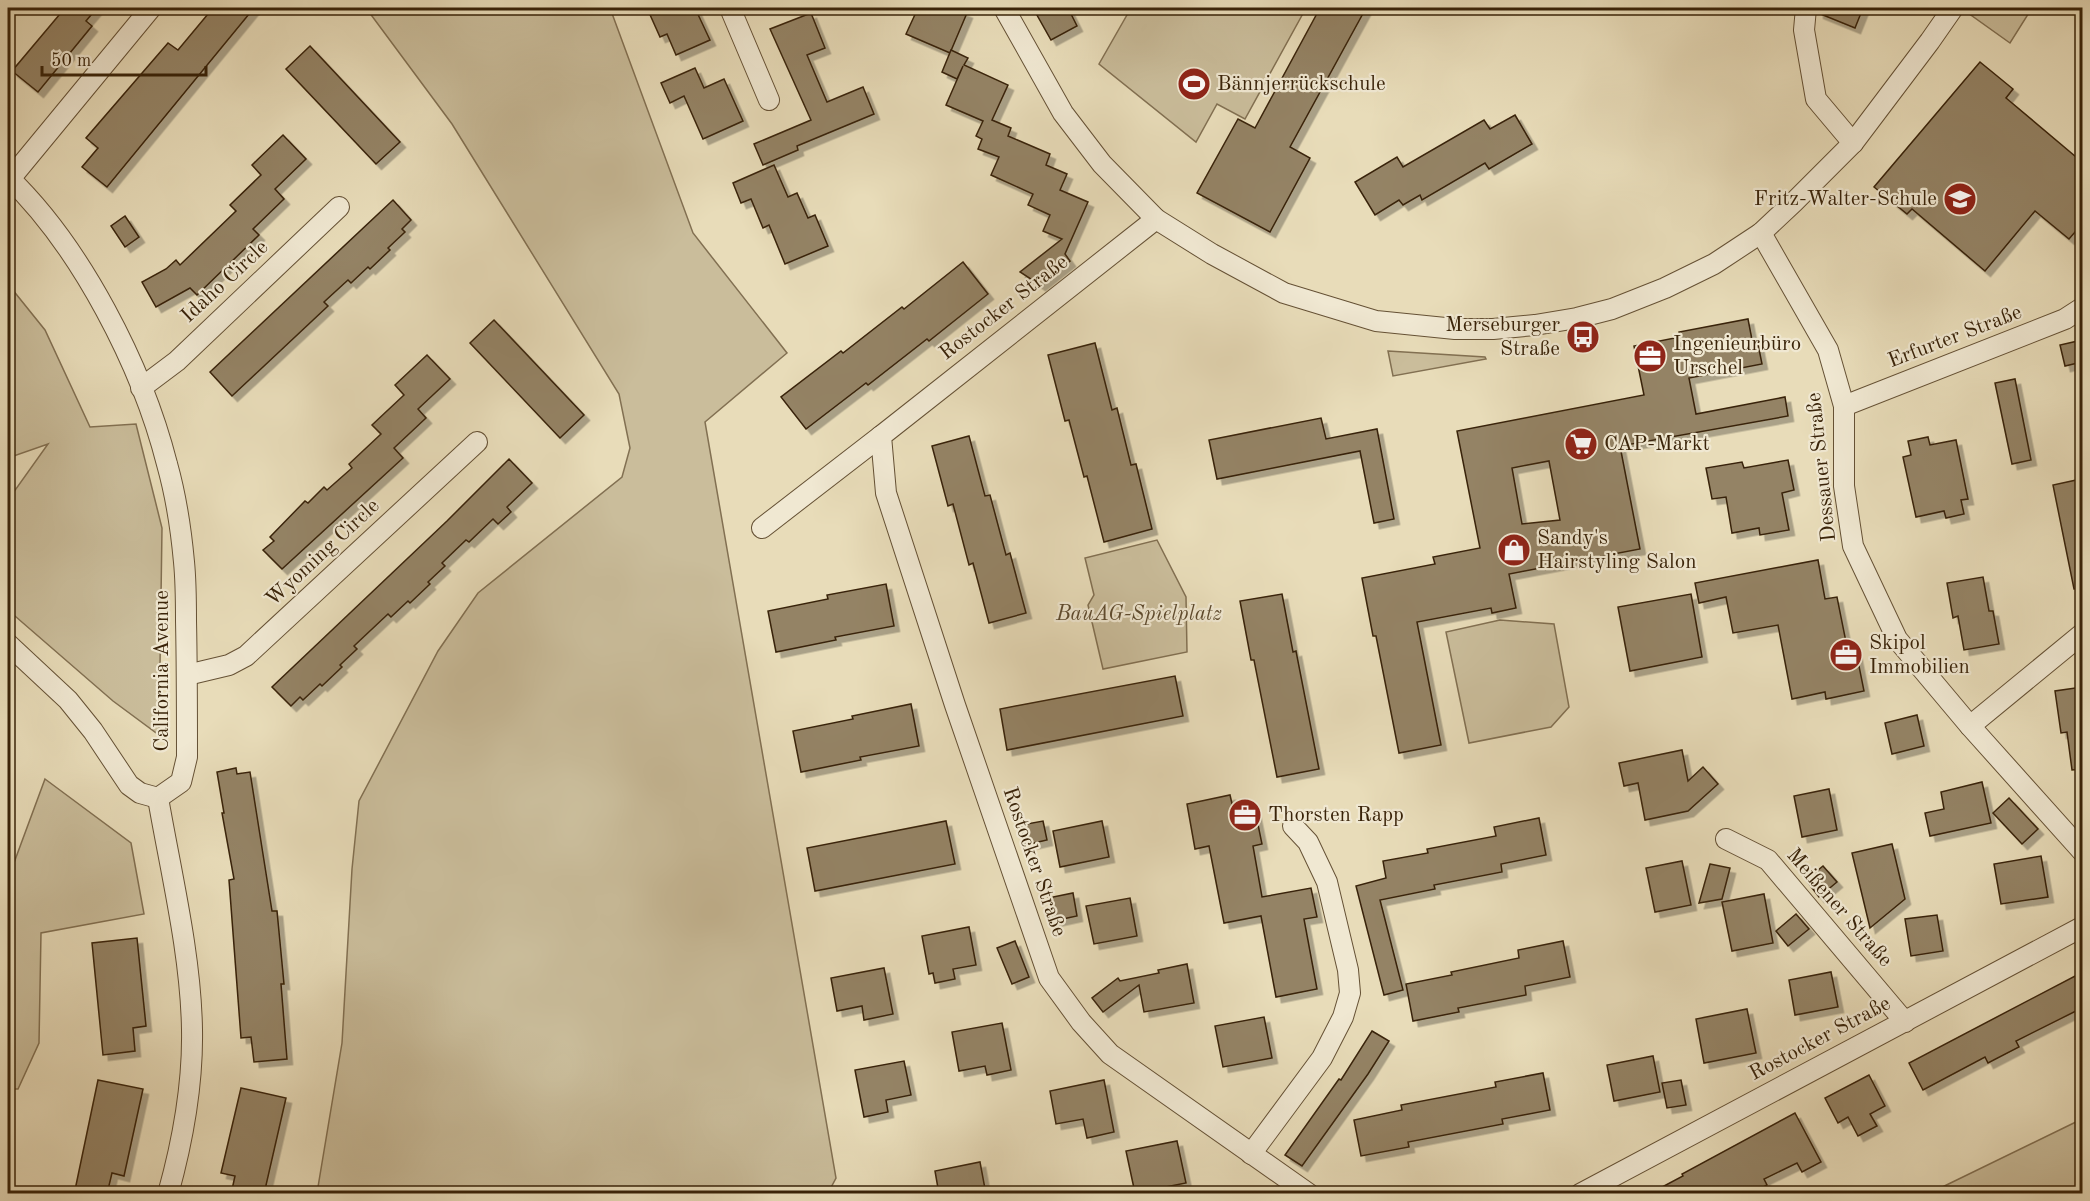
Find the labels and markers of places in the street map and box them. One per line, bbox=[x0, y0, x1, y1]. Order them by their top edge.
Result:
sports icon: Bännjerrückschule bbox=[1176, 66, 1212, 102]
place label: Bännjerrückschule bbox=[1217, 74, 1386, 95]
school or university icon: Fritz-Walter-Schule bbox=[1942, 181, 1978, 217]
place label: Fritz-Walter-Schule bbox=[1754, 189, 1937, 210]
place label: Merseburger Straße bbox=[1445, 315, 1560, 360]
bus stop icon: Merseburger Straße bbox=[1565, 319, 1601, 355]
place label: Ingenieurbüro Urschel bbox=[1673, 334, 1801, 379]
office icon: Ingenieurbüro Urschel bbox=[1632, 338, 1668, 374]
supermarket icon: CAP-Markt bbox=[1563, 426, 1599, 462]
place label: CAP-Markt bbox=[1604, 434, 1710, 455]
place label: Sandy's Hairstyling Salon bbox=[1537, 528, 1697, 573]
shop icon: Sandy's Hairstyling Salon bbox=[1496, 532, 1532, 568]
place label: Skipol Immobilien bbox=[1869, 633, 1970, 678]
office icon: Skipol Immobilien bbox=[1828, 637, 1864, 673]
office icon: Thorsten Rapp bbox=[1227, 797, 1263, 833]
place label: Thorsten Rapp bbox=[1268, 805, 1404, 826]

